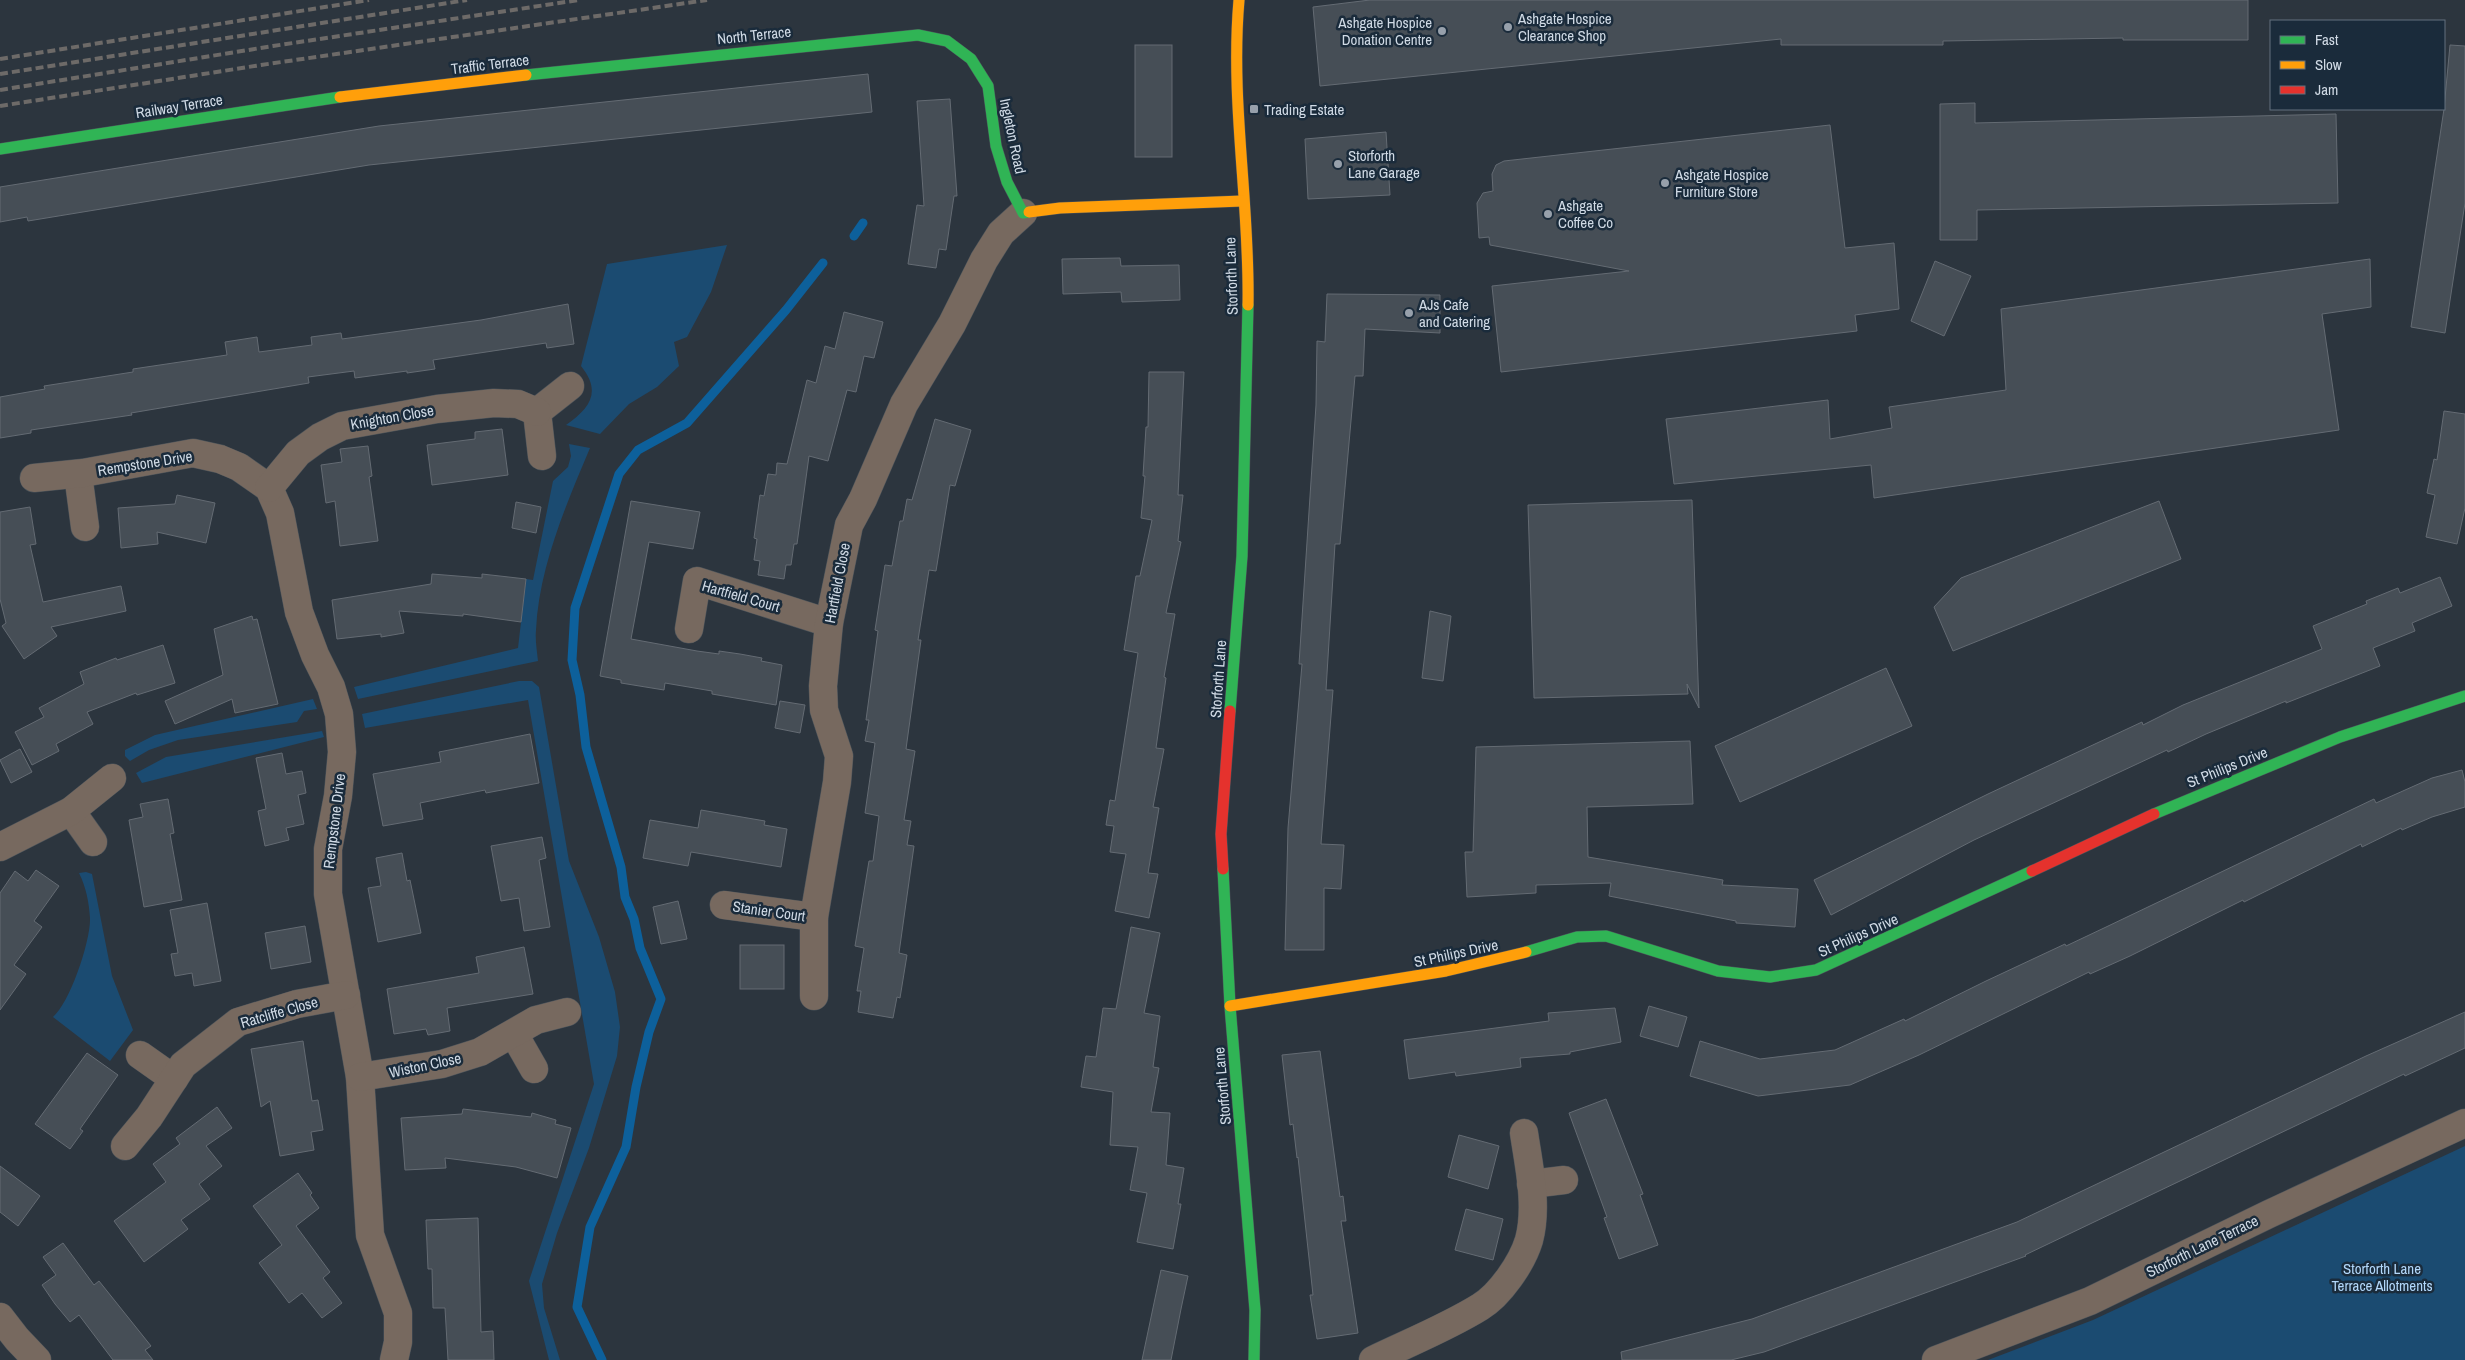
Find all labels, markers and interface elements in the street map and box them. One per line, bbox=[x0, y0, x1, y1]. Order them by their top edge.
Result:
place label: Ashgate Hospice Clearance Shop bbox=[1517, 8, 1612, 46]
place label: Ashgate Hospice Donation Centre bbox=[1337, 12, 1432, 50]
legend bbox=[2270, 20, 2445, 110]
street label: North Terrace bbox=[716, 21, 792, 49]
marker: Ashgate Hospice Clearance Shop bbox=[1502, 21, 1514, 33]
marker: Ashgate Hospice Donation Centre bbox=[1436, 25, 1448, 37]
text: Fast bbox=[2315, 29, 2339, 50]
street label: Traffic Terrace bbox=[450, 49, 530, 79]
text: Slow bbox=[2315, 54, 2342, 75]
text: Jam bbox=[2315, 79, 2338, 100]
street label: Railway Terrace bbox=[134, 89, 224, 123]
street label: Ingleton Road bbox=[995, 96, 1031, 176]
place label: Trading Estate bbox=[1264, 99, 1344, 120]
marker: Trading Estate bbox=[1248, 103, 1260, 115]
place label: Storforth Lane Garage bbox=[1348, 145, 1420, 183]
marker: Storforth Lane Garage bbox=[1332, 158, 1344, 170]
place label: Ashgate Hospice Furniture Store bbox=[1674, 164, 1769, 202]
marker: Ashgate Hospice Furniture Store bbox=[1659, 177, 1671, 189]
place label: Ashgate Coffee Co bbox=[1557, 195, 1613, 233]
marker: Ashgate Coffee Co bbox=[1542, 208, 1554, 220]
street label: Storforth Lane bbox=[1219, 237, 1243, 315]
place label: AJs Cafe and Catering bbox=[1418, 294, 1490, 332]
marker: AJs Cafe and Catering bbox=[1403, 307, 1415, 319]
street label: Knighton Close bbox=[349, 399, 435, 435]
street label: Rempstone Drive bbox=[96, 445, 194, 481]
street label: Hartfield Close bbox=[819, 541, 855, 625]
street label: Hartfield Court bbox=[700, 575, 783, 617]
street label: Storforth Lane bbox=[1205, 639, 1231, 719]
street label: St Philips Drive bbox=[2183, 741, 2271, 793]
street label: Rempstone Drive bbox=[318, 772, 350, 870]
street label: Stanier Court bbox=[731, 896, 807, 927]
street label: St Philips Drive bbox=[1815, 908, 1901, 962]
street label: St Philips Drive bbox=[1412, 934, 1500, 972]
street label: Ratcliffe Close bbox=[238, 991, 320, 1033]
street label: Storforth Lane bbox=[1208, 1046, 1236, 1126]
street label: Wiston Close bbox=[387, 1047, 463, 1083]
street label: Storforth Lane Terrace bbox=[2142, 1210, 2262, 1282]
park label: Storforth Lane Terrace Allotments bbox=[2331, 1258, 2433, 1296]

